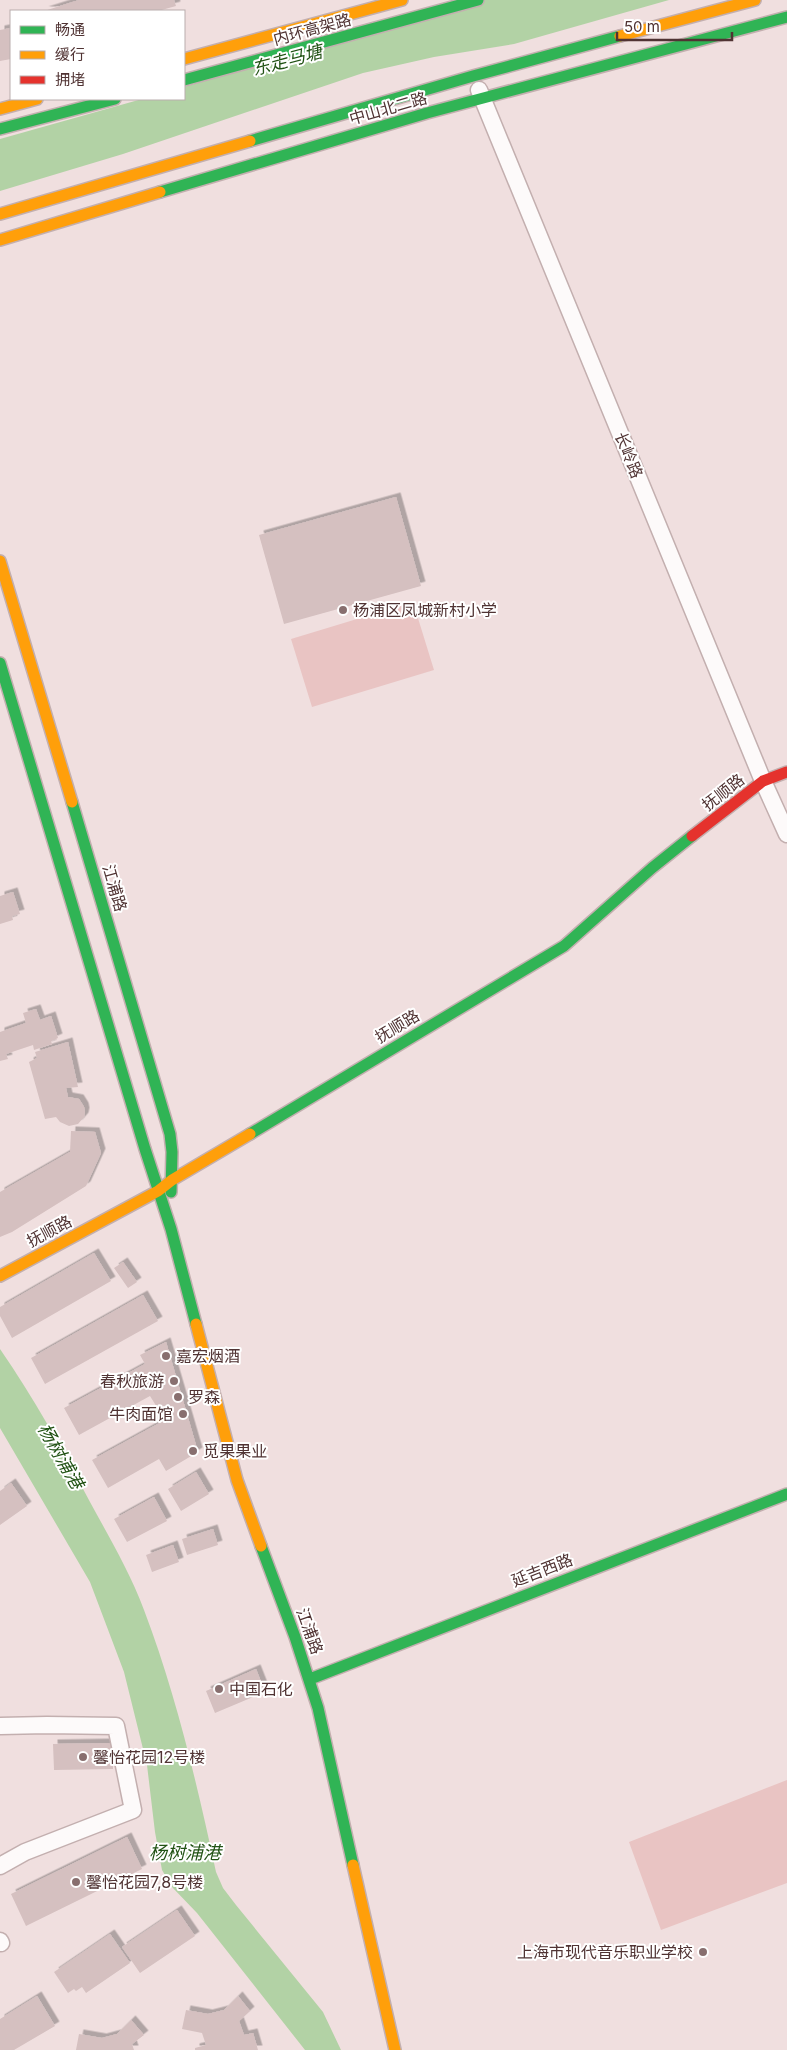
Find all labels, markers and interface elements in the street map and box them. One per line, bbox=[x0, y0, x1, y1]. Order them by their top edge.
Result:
street label: 内环高架路 bbox=[271, 9, 353, 49]
legend bbox=[10, 10, 185, 100]
scale bar bbox=[617, 10, 732, 42]
text: 50 m bbox=[624, 17, 660, 36]
text: 畅通 bbox=[55, 20, 85, 39]
water label: 东走马塘 bbox=[250, 40, 327, 79]
text: 缓行 bbox=[55, 45, 85, 64]
text: 拥堵 bbox=[55, 70, 85, 89]
street label: 中山北二路 bbox=[347, 87, 429, 129]
street label: 长岭路 bbox=[611, 429, 647, 481]
place label: 杨浦区凤城新村小学 bbox=[353, 600, 497, 620]
marker: 杨浦区凤城新村小学 bbox=[337, 604, 349, 616]
street label: 抚顺路 bbox=[698, 769, 748, 815]
street label: 江浦路 bbox=[99, 862, 131, 914]
street label: 抚顺路 bbox=[371, 1005, 423, 1047]
street label: 抚顺路 bbox=[23, 1211, 75, 1251]
place label: 嘉宏烟酒 bbox=[176, 1346, 240, 1366]
marker: 嘉宏烟酒 bbox=[160, 1350, 172, 1362]
place label: 春秋旅游 bbox=[100, 1371, 164, 1391]
marker: 春秋旅游 bbox=[168, 1375, 180, 1387]
place label: 罗森 bbox=[188, 1387, 220, 1407]
marker: 罗森 bbox=[172, 1391, 184, 1403]
place label: 牛肉面馆 bbox=[109, 1404, 173, 1424]
marker: 牛肉面馆 bbox=[177, 1408, 189, 1420]
water label: 杨树浦港 bbox=[34, 1420, 90, 1495]
place label: 觅果果业 bbox=[203, 1441, 267, 1461]
marker: 觅果果业 bbox=[187, 1445, 199, 1457]
street label: 延吉西路 bbox=[509, 1549, 575, 1591]
street label: 江浦路 bbox=[292, 1605, 328, 1657]
place label: 中国石化 bbox=[229, 1679, 293, 1699]
marker: 中国石化 bbox=[213, 1683, 225, 1695]
place label: 馨怡花园12号楼 bbox=[93, 1747, 205, 1767]
marker: 馨怡花园12号楼 bbox=[77, 1751, 89, 1763]
water label: 杨树浦港 bbox=[149, 1842, 224, 1863]
place label: 馨怡花园7,8号楼 bbox=[86, 1872, 203, 1892]
marker: 馨怡花园7,8号楼 bbox=[70, 1876, 82, 1888]
place label: 上海市现代音乐职业学校 bbox=[517, 1942, 693, 1962]
marker: 上海市现代音乐职业学校 bbox=[697, 1946, 709, 1958]

